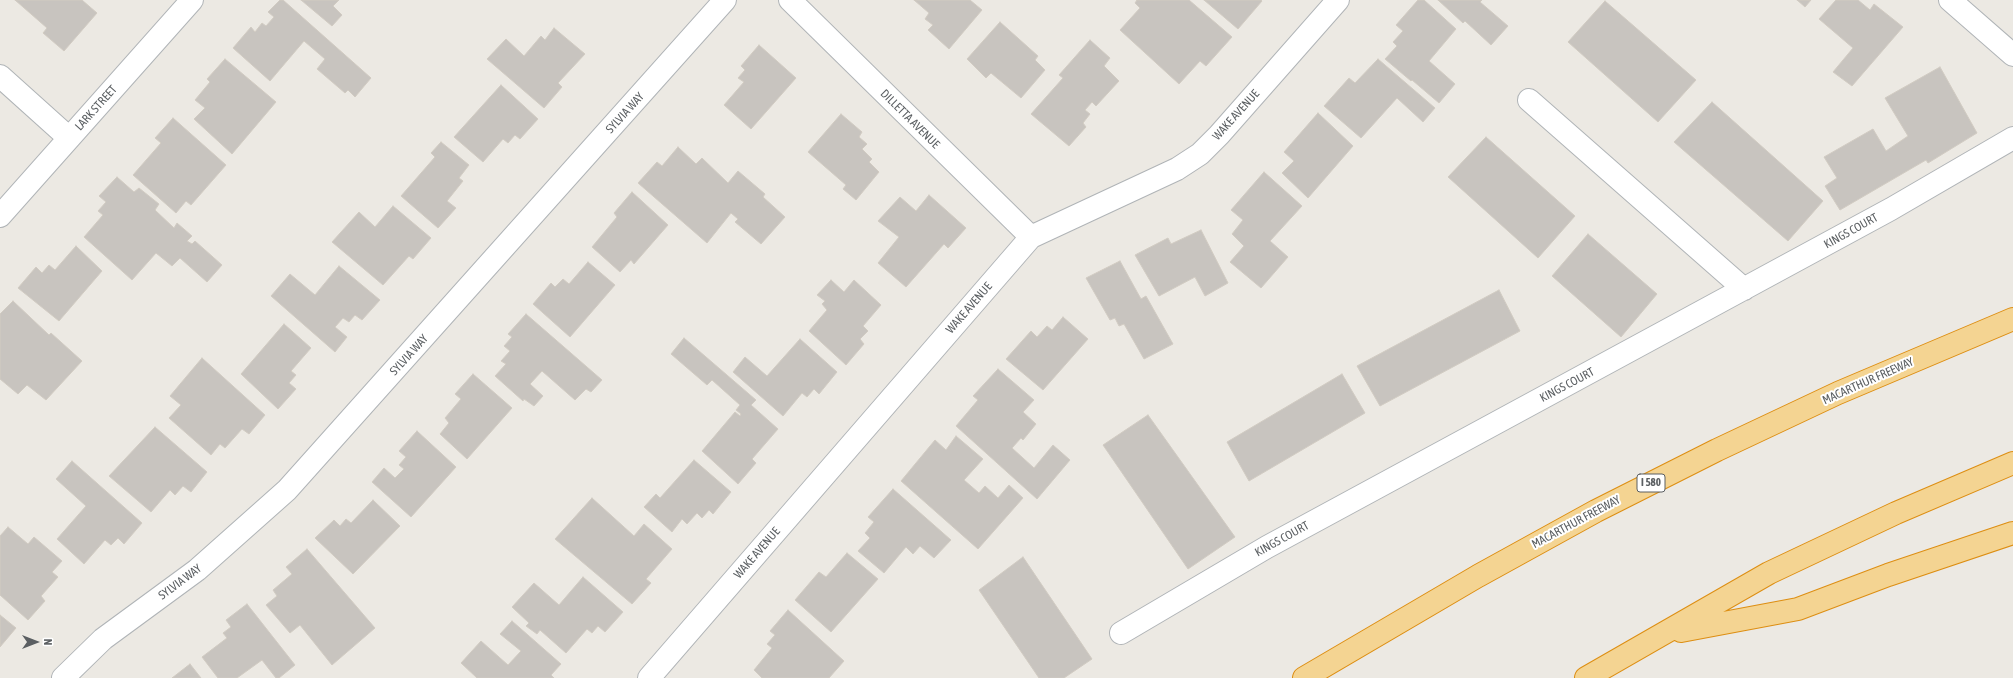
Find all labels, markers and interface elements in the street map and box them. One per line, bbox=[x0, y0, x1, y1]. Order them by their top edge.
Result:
street label: LARK STREET bbox=[72, 82, 120, 134]
street label: DILLETTA AVENUE bbox=[877, 86, 943, 152]
street label: WAKE AVENUE bbox=[1210, 87, 1262, 143]
street label: SYLVIA WAY bbox=[603, 90, 647, 136]
street label: KINGS COURT bbox=[1821, 210, 1881, 252]
street label: WAKE AVENUE bbox=[943, 280, 995, 336]
street label: SYLVIA WAY bbox=[387, 332, 431, 378]
street label: MACARTHUR FREEWAY bbox=[1820, 354, 1916, 408]
street label: KINGS COURT bbox=[1537, 365, 1597, 405]
road number: I 580 bbox=[1637, 474, 1665, 492]
street label: MACARTHUR FREEWAY bbox=[1529, 493, 1623, 551]
street label: KINGS COURT bbox=[1252, 518, 1312, 560]
street label: WAKE AVENUE bbox=[731, 525, 783, 581]
street label: SYLVIA WAY bbox=[156, 561, 204, 603]
north arrow bbox=[16, 622, 56, 662]
text: N bbox=[42, 639, 54, 645]

